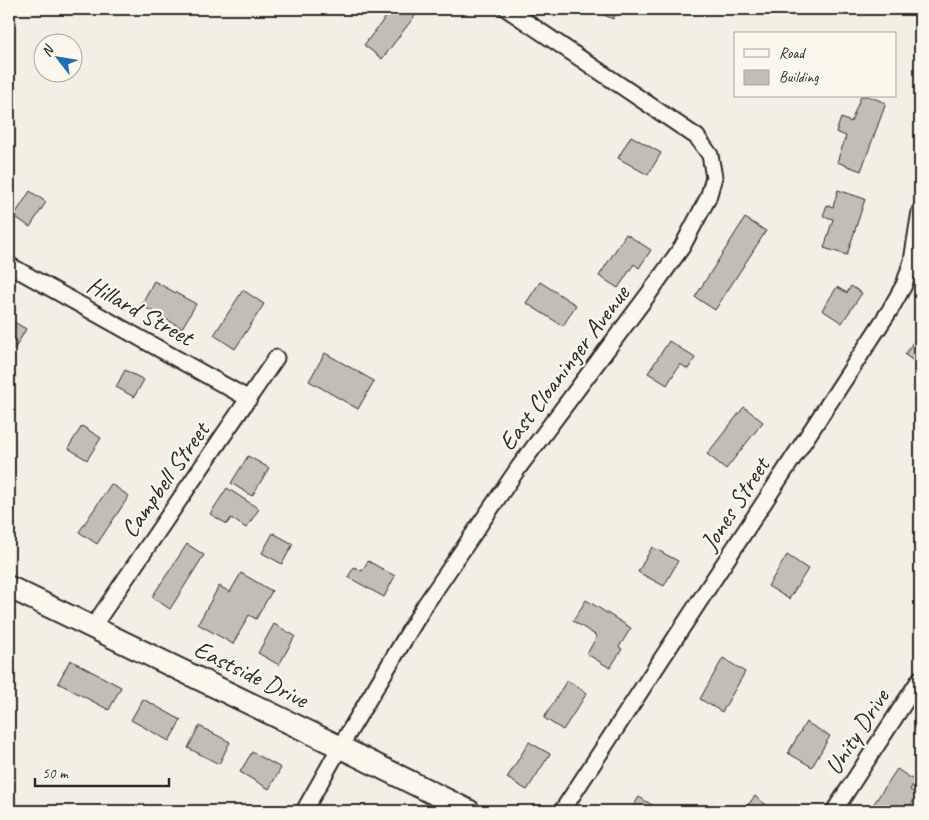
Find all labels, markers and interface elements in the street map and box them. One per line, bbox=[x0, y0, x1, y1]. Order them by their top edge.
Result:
north arrow bbox=[32, 32, 82, 82]
legend bbox=[734, 32, 896, 98]
text: N bbox=[38, 41, 58, 60]
text: Road bbox=[779, 44, 806, 63]
text: Building bbox=[779, 68, 819, 87]
street label: Hillard Street bbox=[81, 269, 201, 355]
street label: East Cloaninger Avenue bbox=[491, 277, 638, 457]
street label: Campbell Street bbox=[114, 414, 218, 544]
street label: Jones Street bbox=[693, 449, 778, 557]
street label: Eastside Drive bbox=[189, 633, 315, 716]
street label: Unity Drive bbox=[818, 682, 897, 781]
scale bar bbox=[35, 755, 169, 787]
text: 50 m bbox=[42, 764, 69, 783]

